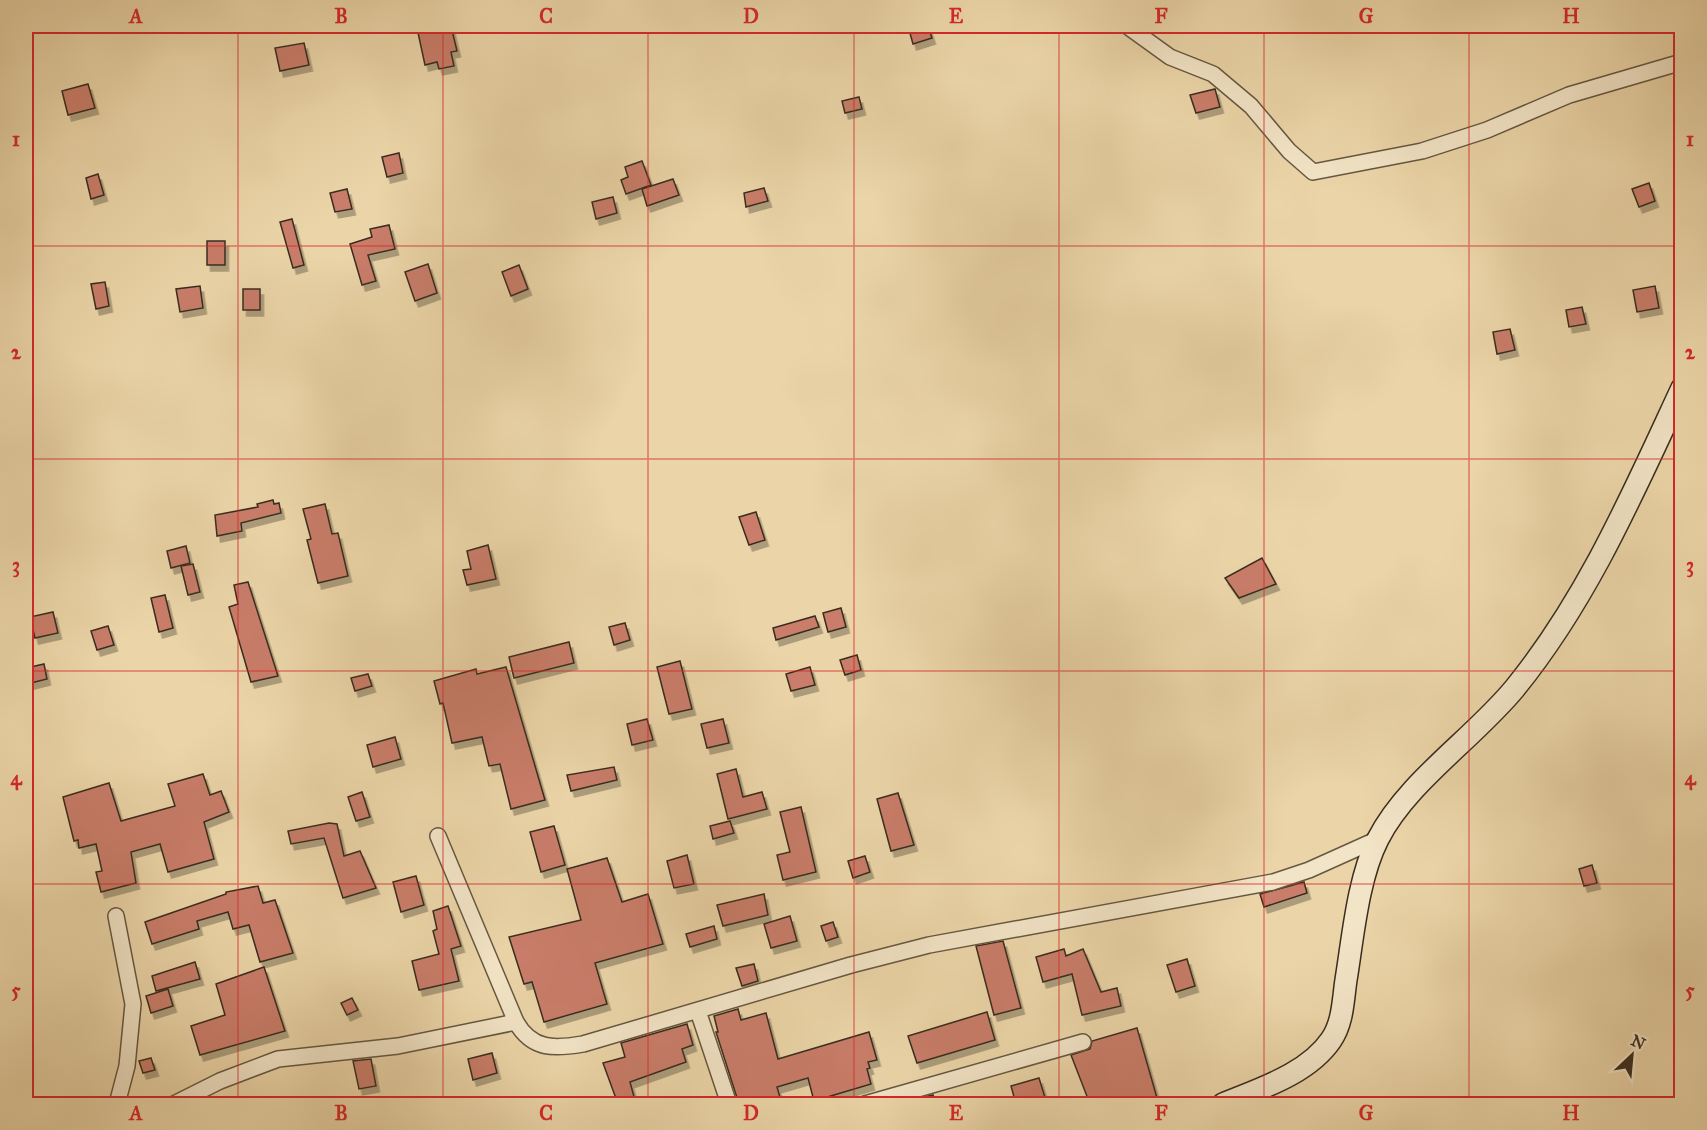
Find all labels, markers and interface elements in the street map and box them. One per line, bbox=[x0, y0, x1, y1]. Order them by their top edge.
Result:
text: A bbox=[127, 4, 143, 28]
text: B bbox=[334, 4, 348, 28]
text: C bbox=[539, 4, 553, 28]
text: D bbox=[743, 4, 759, 28]
text: E bbox=[949, 4, 964, 28]
text: F bbox=[1154, 4, 1168, 28]
text: G bbox=[1359, 4, 1374, 28]
text: H bbox=[1562, 4, 1580, 28]
text: 1 bbox=[12, 127, 20, 151]
text: 1 bbox=[1686, 127, 1694, 151]
text: 2 bbox=[11, 340, 22, 364]
text: 2 bbox=[1685, 340, 1696, 364]
text: 3 bbox=[12, 553, 20, 578]
text: 3 bbox=[1686, 553, 1694, 578]
text: 4 bbox=[10, 766, 22, 791]
text: 4 bbox=[1684, 766, 1696, 791]
text: 5 bbox=[11, 978, 21, 1002]
text: 5 bbox=[1685, 978, 1695, 1002]
north arrow bbox=[1602, 1025, 1662, 1085]
text: N bbox=[1628, 1030, 1649, 1054]
text: A bbox=[127, 1101, 143, 1125]
text: B bbox=[334, 1101, 348, 1125]
text: C bbox=[539, 1101, 553, 1125]
text: D bbox=[743, 1101, 759, 1125]
text: E bbox=[949, 1101, 964, 1125]
text: F bbox=[1154, 1101, 1168, 1125]
text: G bbox=[1359, 1101, 1374, 1125]
text: H bbox=[1562, 1101, 1580, 1125]

